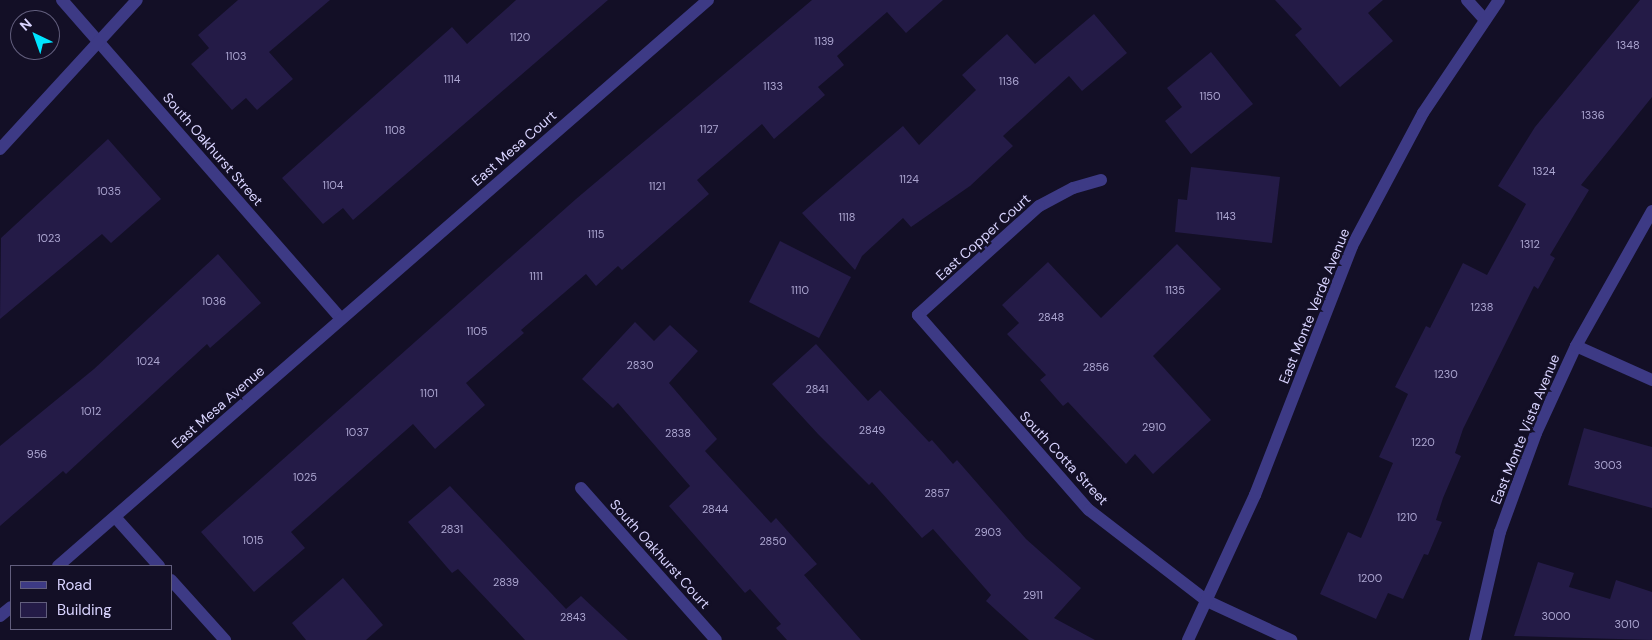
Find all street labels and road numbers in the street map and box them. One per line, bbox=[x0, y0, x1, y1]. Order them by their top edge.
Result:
street label: South Oakhurst Street bbox=[159, 89, 267, 209]
street label: East Mesa Court bbox=[468, 107, 560, 189]
street label: East Copper Court bbox=[932, 190, 1034, 284]
street label: East Monte Verde Avenue bbox=[1275, 226, 1353, 386]
street label: East Monte Vista Avenue bbox=[1487, 352, 1563, 506]
street label: East Mesa Avenue bbox=[168, 362, 268, 452]
street label: South Cotta Street bbox=[1016, 408, 1112, 508]
street label: South Oakhurst Court bbox=[606, 496, 714, 612]

